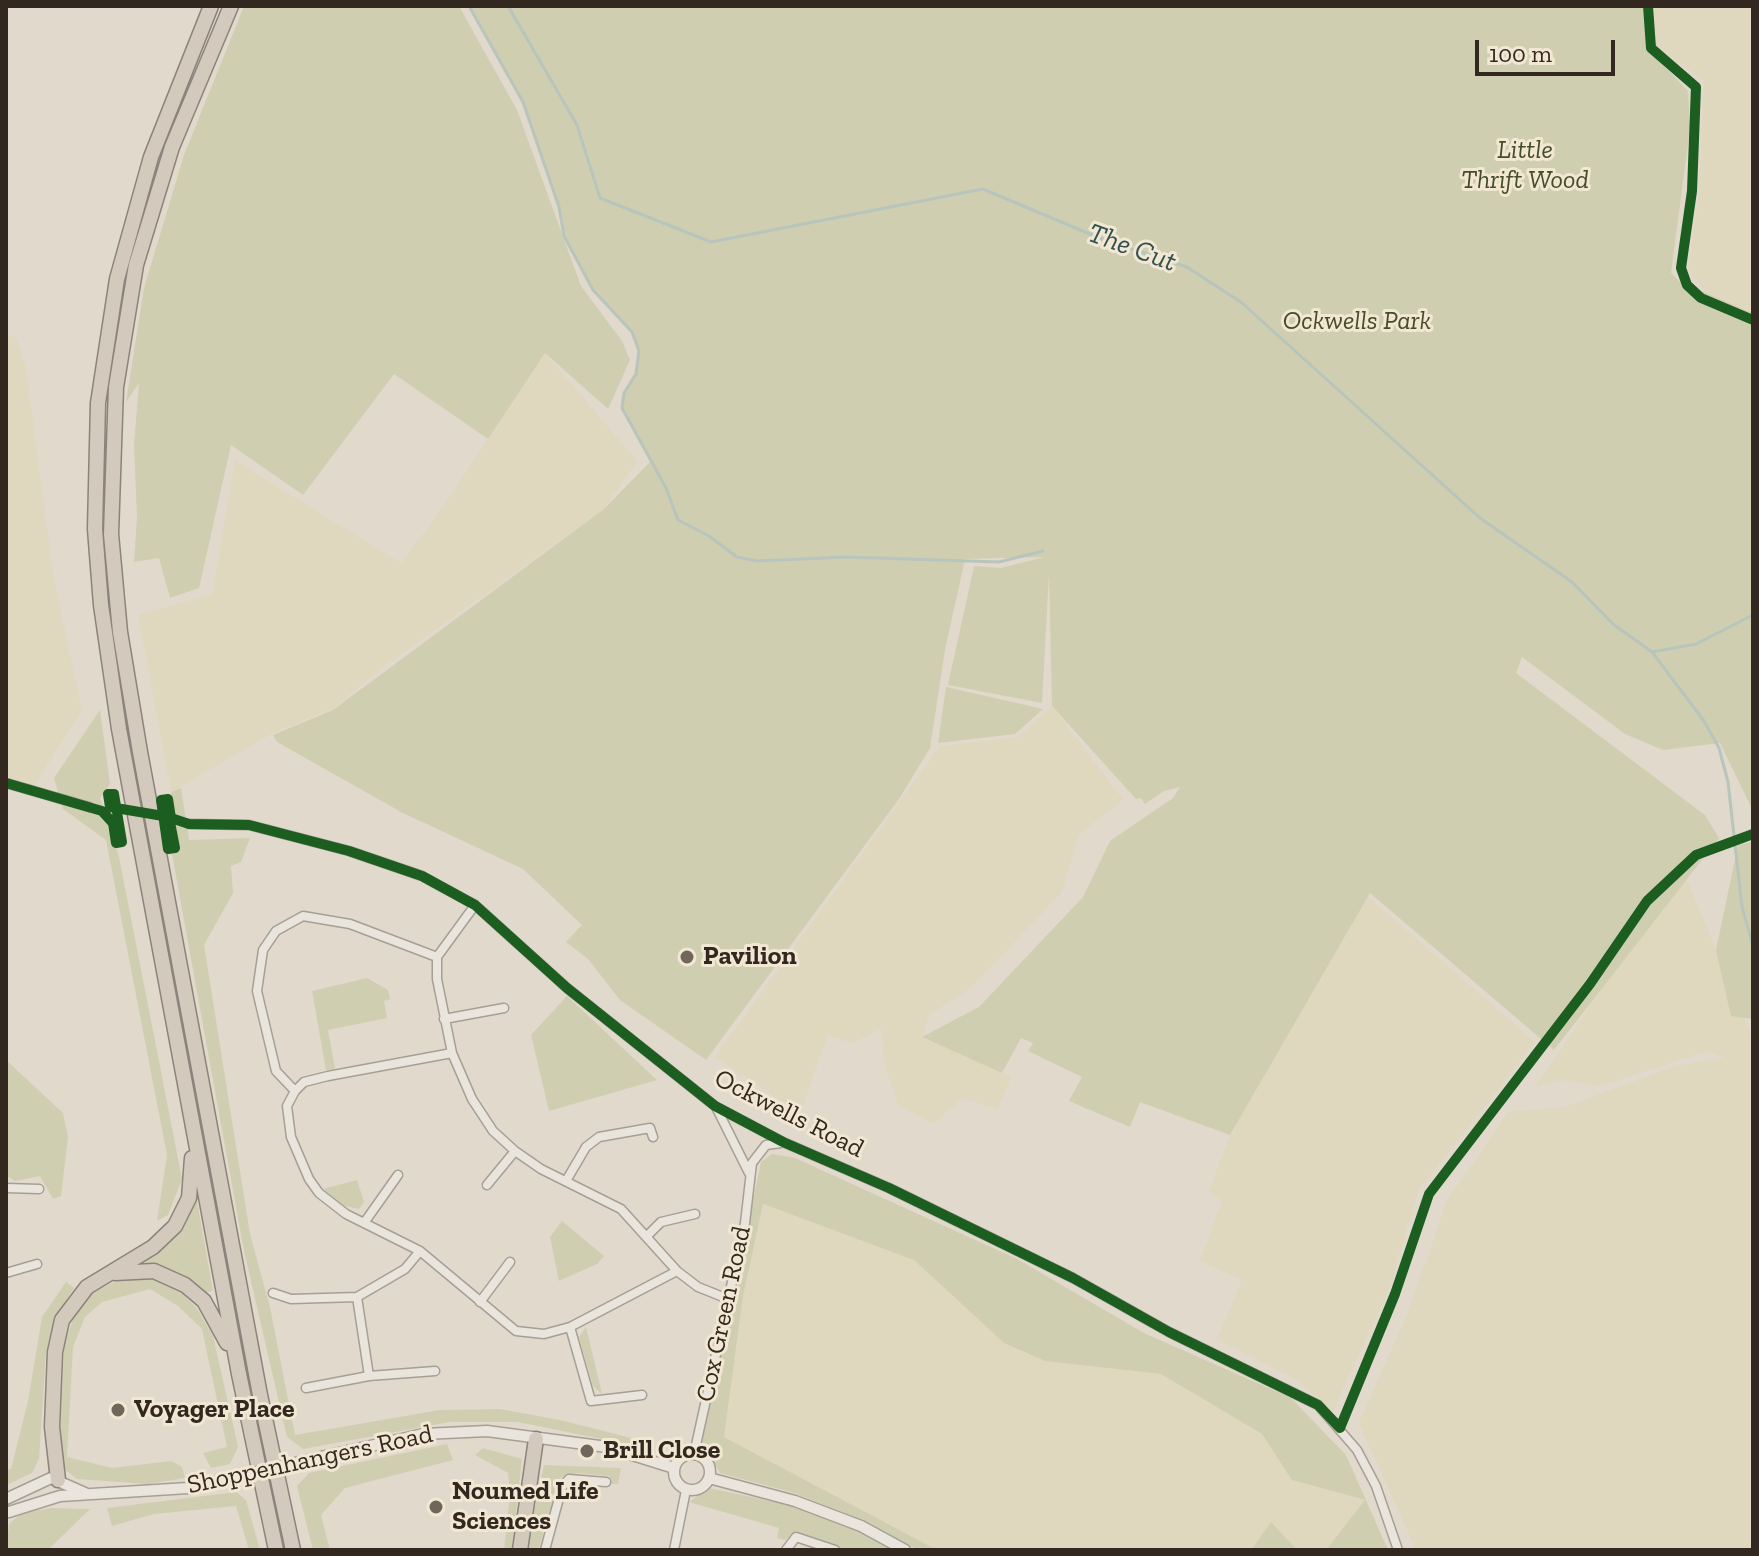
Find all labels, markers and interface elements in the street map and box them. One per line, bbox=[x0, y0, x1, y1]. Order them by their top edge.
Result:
scale bar bbox=[1479, 24, 1619, 74]
text: 100 m bbox=[1489, 39, 1552, 68]
park label: Little Thrift Wood bbox=[1461, 135, 1589, 196]
water label: The Cut bbox=[1083, 217, 1181, 279]
park label: Ockwells Park bbox=[1283, 306, 1431, 338]
place label: Pavilion bbox=[703, 941, 797, 973]
marker: Pavilion bbox=[678, 948, 696, 966]
street label: Ockwells Road bbox=[709, 1063, 869, 1165]
street label: Cox Green Road bbox=[690, 1223, 758, 1405]
place label: Voyager Place bbox=[134, 1394, 295, 1426]
marker: Voyager Place bbox=[109, 1401, 127, 1419]
street label: Shoppenhangers Road bbox=[184, 1419, 436, 1501]
place label: Brill Close bbox=[603, 1435, 720, 1467]
marker: Brill Close bbox=[578, 1442, 596, 1460]
place label: Noumed Life Sciences bbox=[452, 1476, 599, 1538]
marker: Noumed Life Sciences bbox=[427, 1498, 445, 1516]

